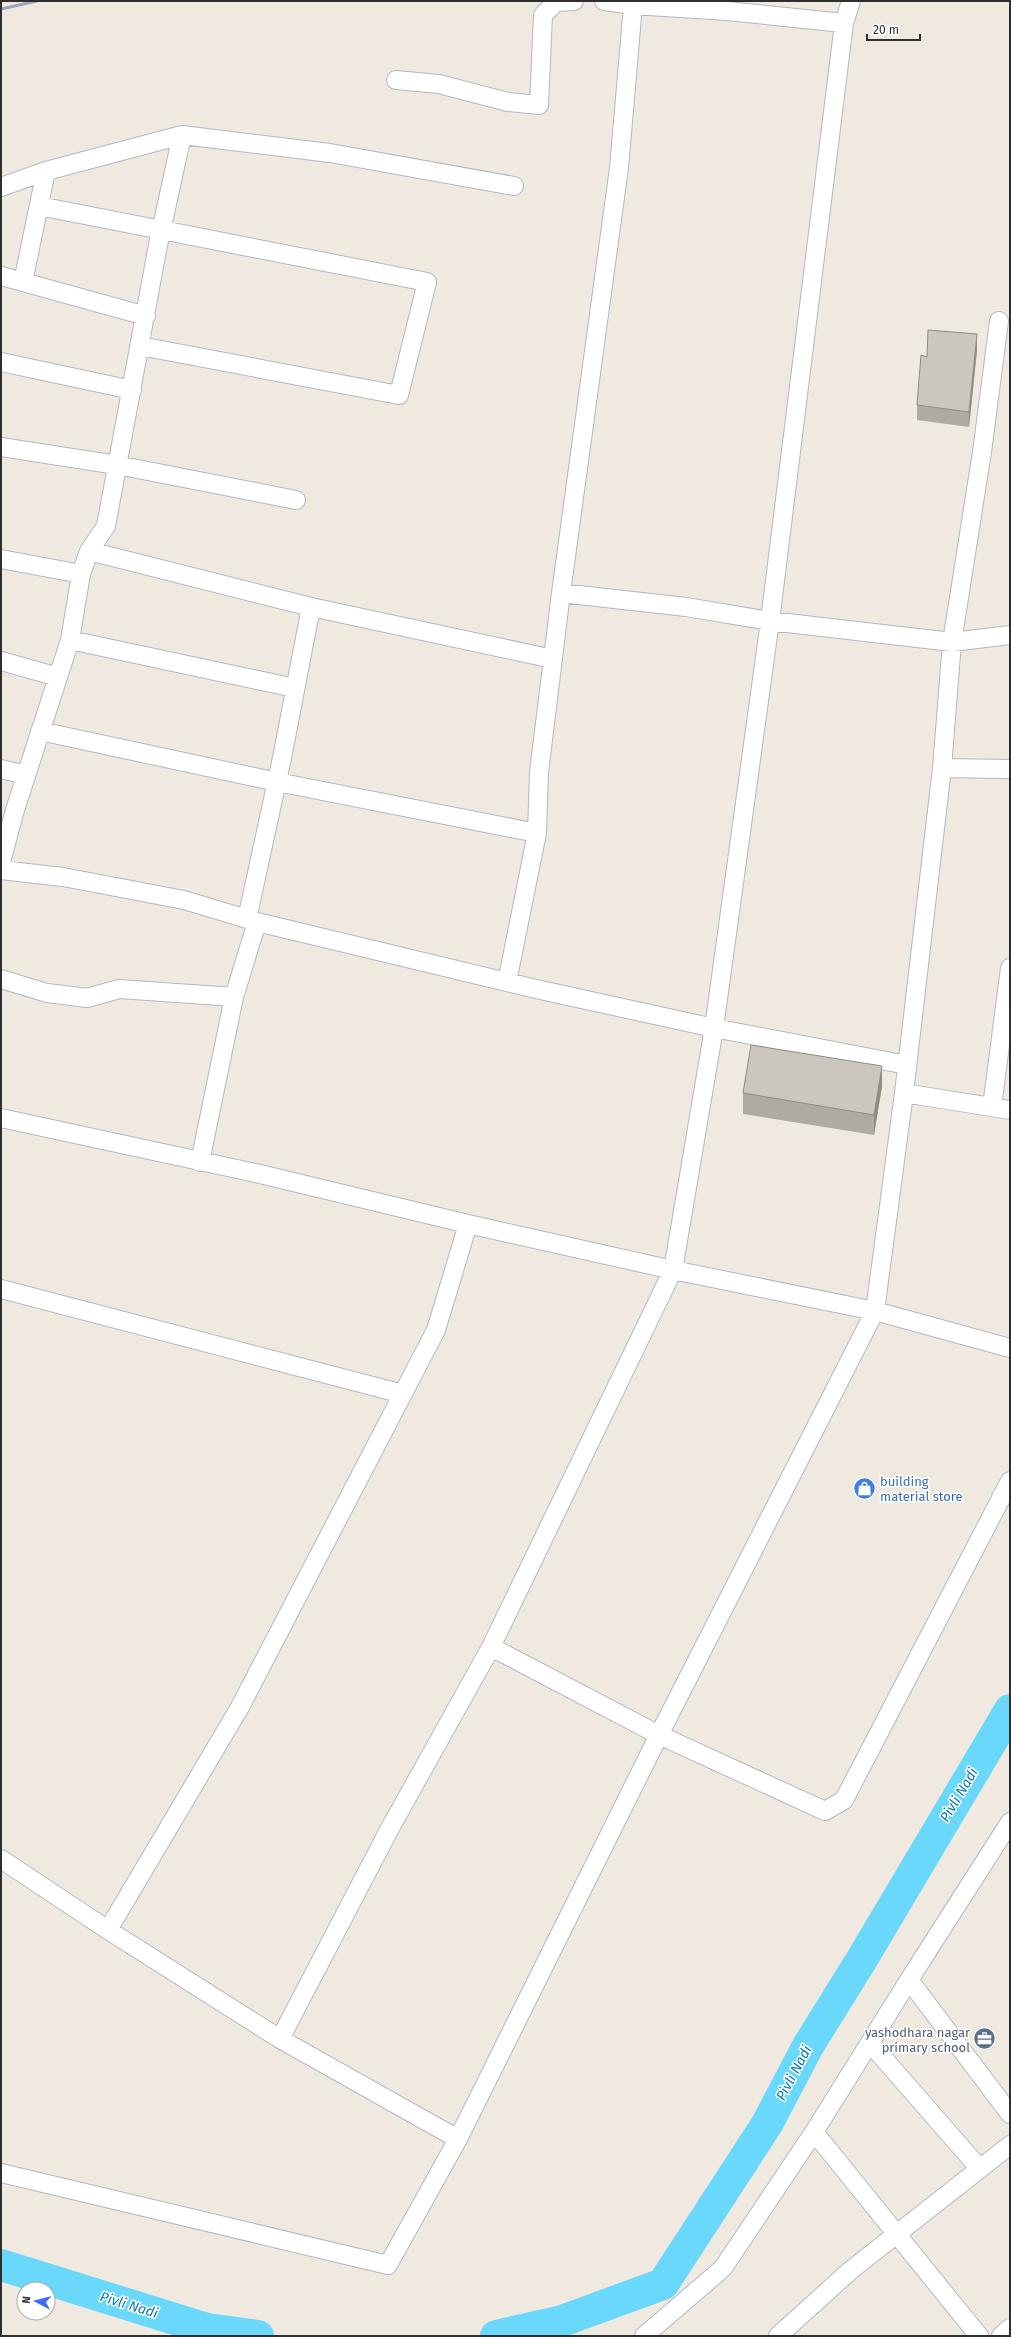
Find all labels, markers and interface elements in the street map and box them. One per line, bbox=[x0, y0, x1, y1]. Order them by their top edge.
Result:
scale bar bbox=[867, 16, 920, 42]
text: 20 m bbox=[873, 23, 899, 37]
place label: building material store bbox=[880, 1474, 963, 1504]
shop icon: building material store bbox=[852, 1475, 878, 1501]
water label: Pivli Nadi bbox=[936, 1765, 982, 1825]
place label: yashodhara nagar primary school bbox=[865, 2025, 970, 2055]
office icon: yashodhara nagar primary school bbox=[972, 2026, 998, 2052]
water label: Pivli Nadi bbox=[772, 2042, 816, 2103]
north arrow bbox=[16, 2281, 56, 2321]
water label: Pivli Nadi bbox=[98, 2288, 160, 2322]
text: N bbox=[20, 2295, 33, 2304]

